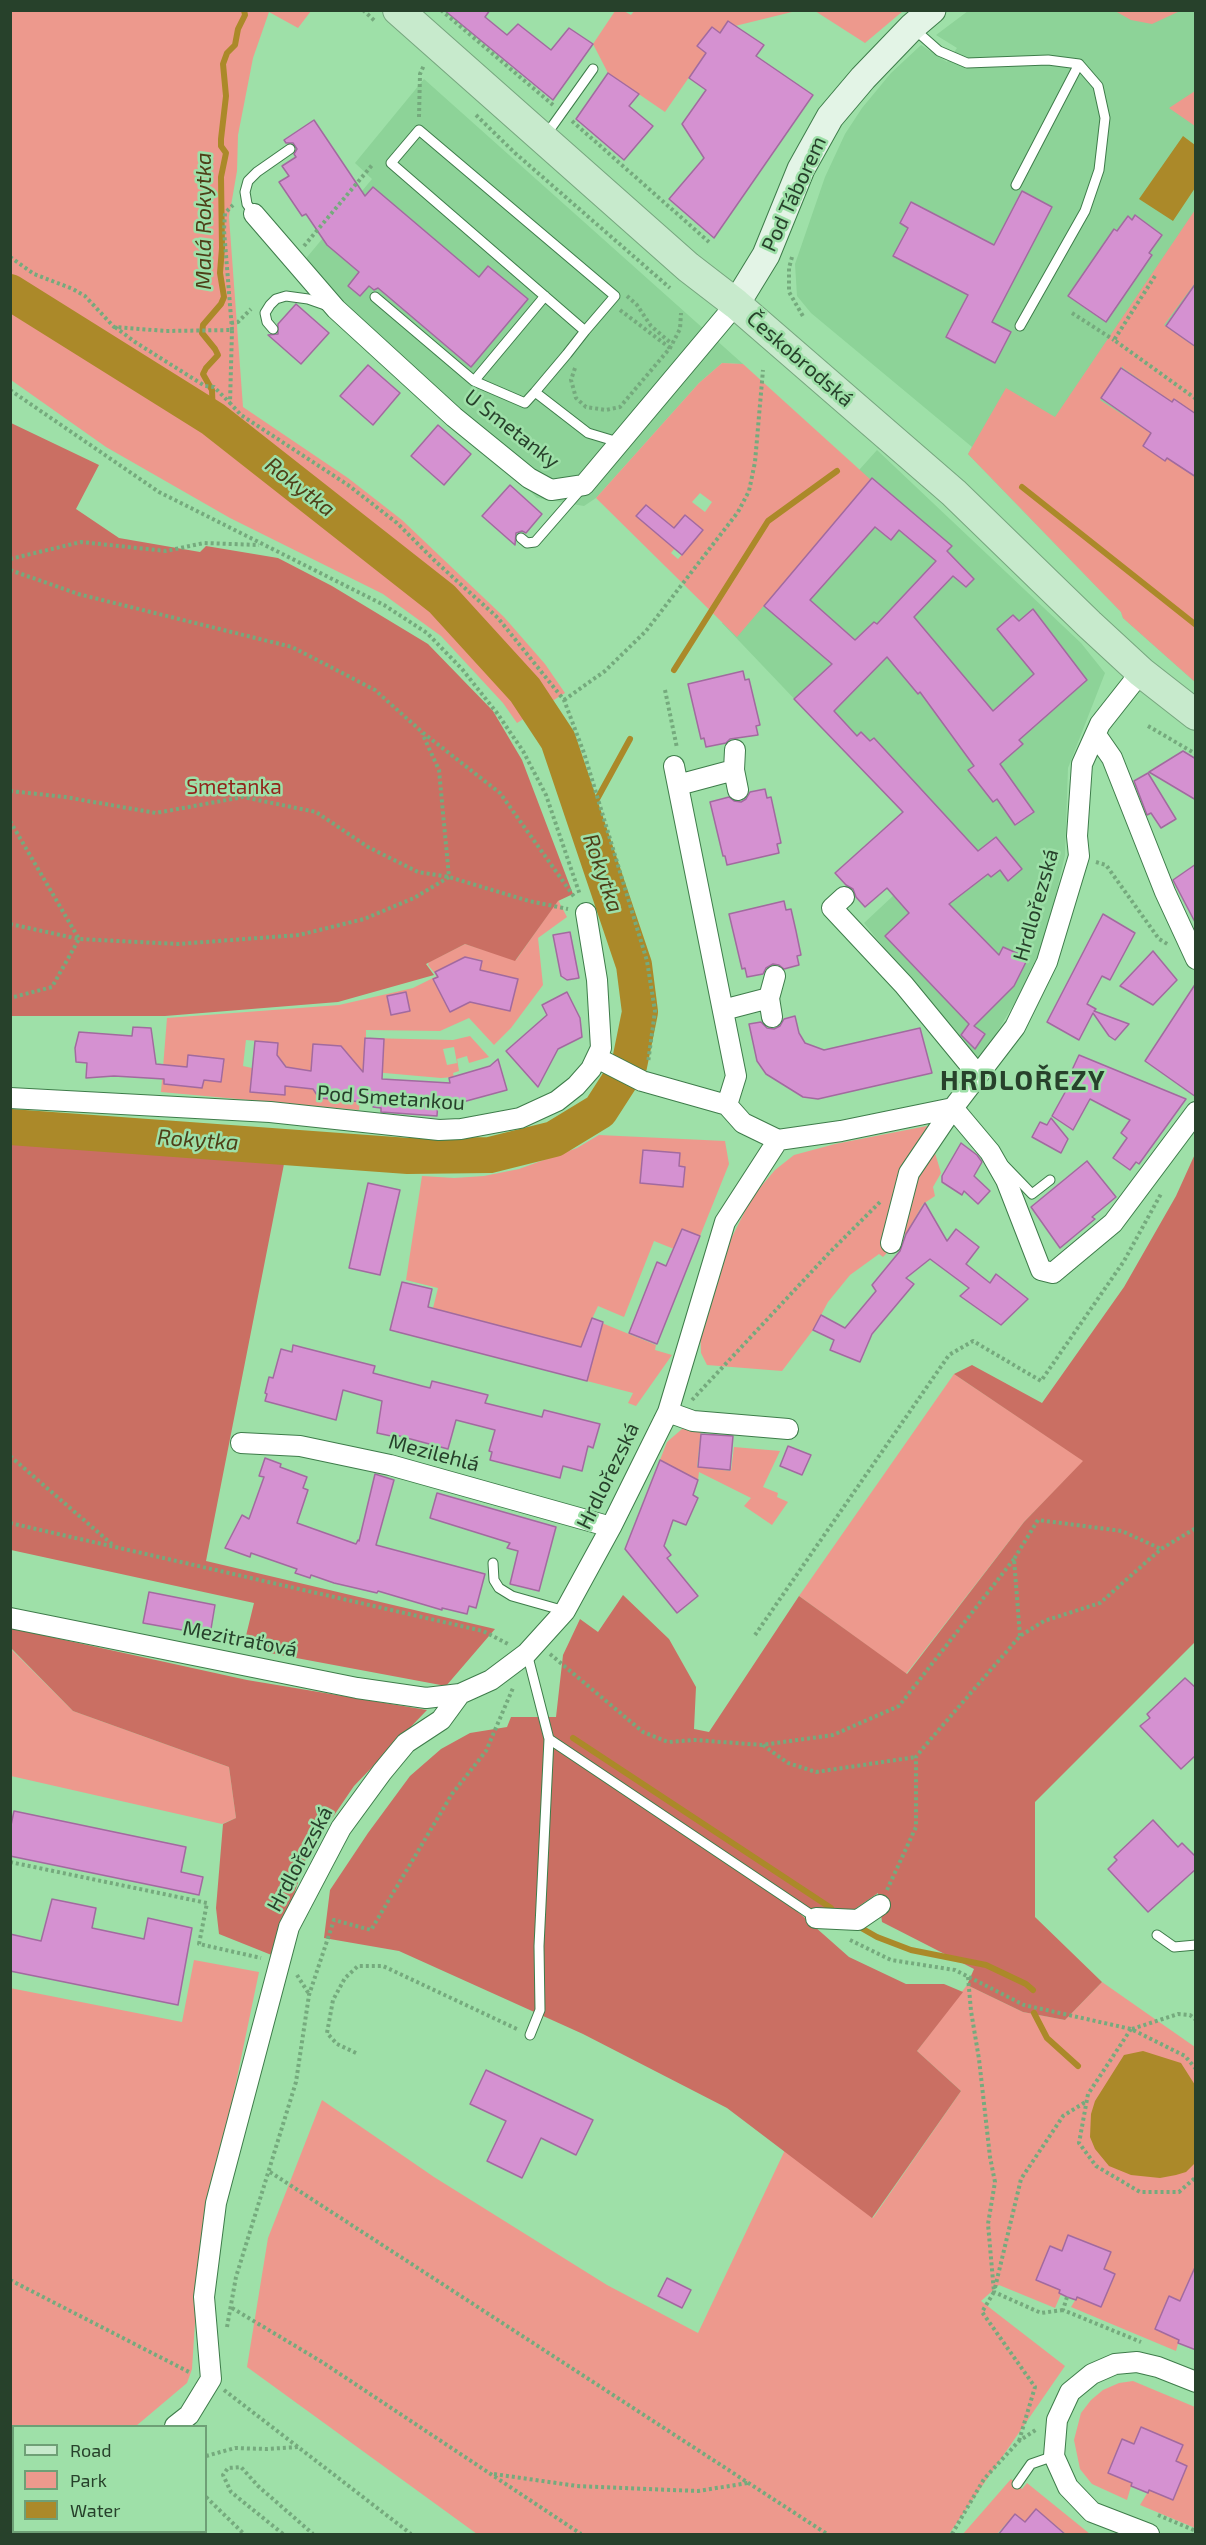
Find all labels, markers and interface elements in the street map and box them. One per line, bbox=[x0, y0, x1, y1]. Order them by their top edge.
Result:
street label: Pod Táborem bbox=[756, 132, 832, 256]
water label: Malá Rokytka bbox=[191, 152, 217, 290]
street label: Českobrodská bbox=[741, 306, 859, 412]
street label: U Smetanky bbox=[459, 384, 565, 474]
water label: Rokytka bbox=[260, 452, 340, 522]
park label: Smetanka bbox=[186, 774, 282, 800]
water label: Rokytka bbox=[577, 830, 629, 916]
street label: Hrdlořezská bbox=[1008, 846, 1064, 964]
district label: HRDLOŘEZY bbox=[940, 1065, 1106, 1097]
street label: Pod Smetankou bbox=[316, 1080, 466, 1116]
water label: Rokytka bbox=[156, 1124, 240, 1156]
street label: Hrdlořezská bbox=[571, 1419, 645, 1533]
street label: Mezilehlá bbox=[386, 1429, 482, 1477]
street label: Mezitraťová bbox=[181, 1616, 299, 1662]
street label: Hrdlořezská bbox=[262, 1802, 338, 1916]
legend bbox=[12, 2425, 207, 2533]
text: Road bbox=[70, 2439, 111, 2461]
text: Park bbox=[70, 2469, 107, 2491]
text: Water bbox=[70, 2499, 120, 2521]

